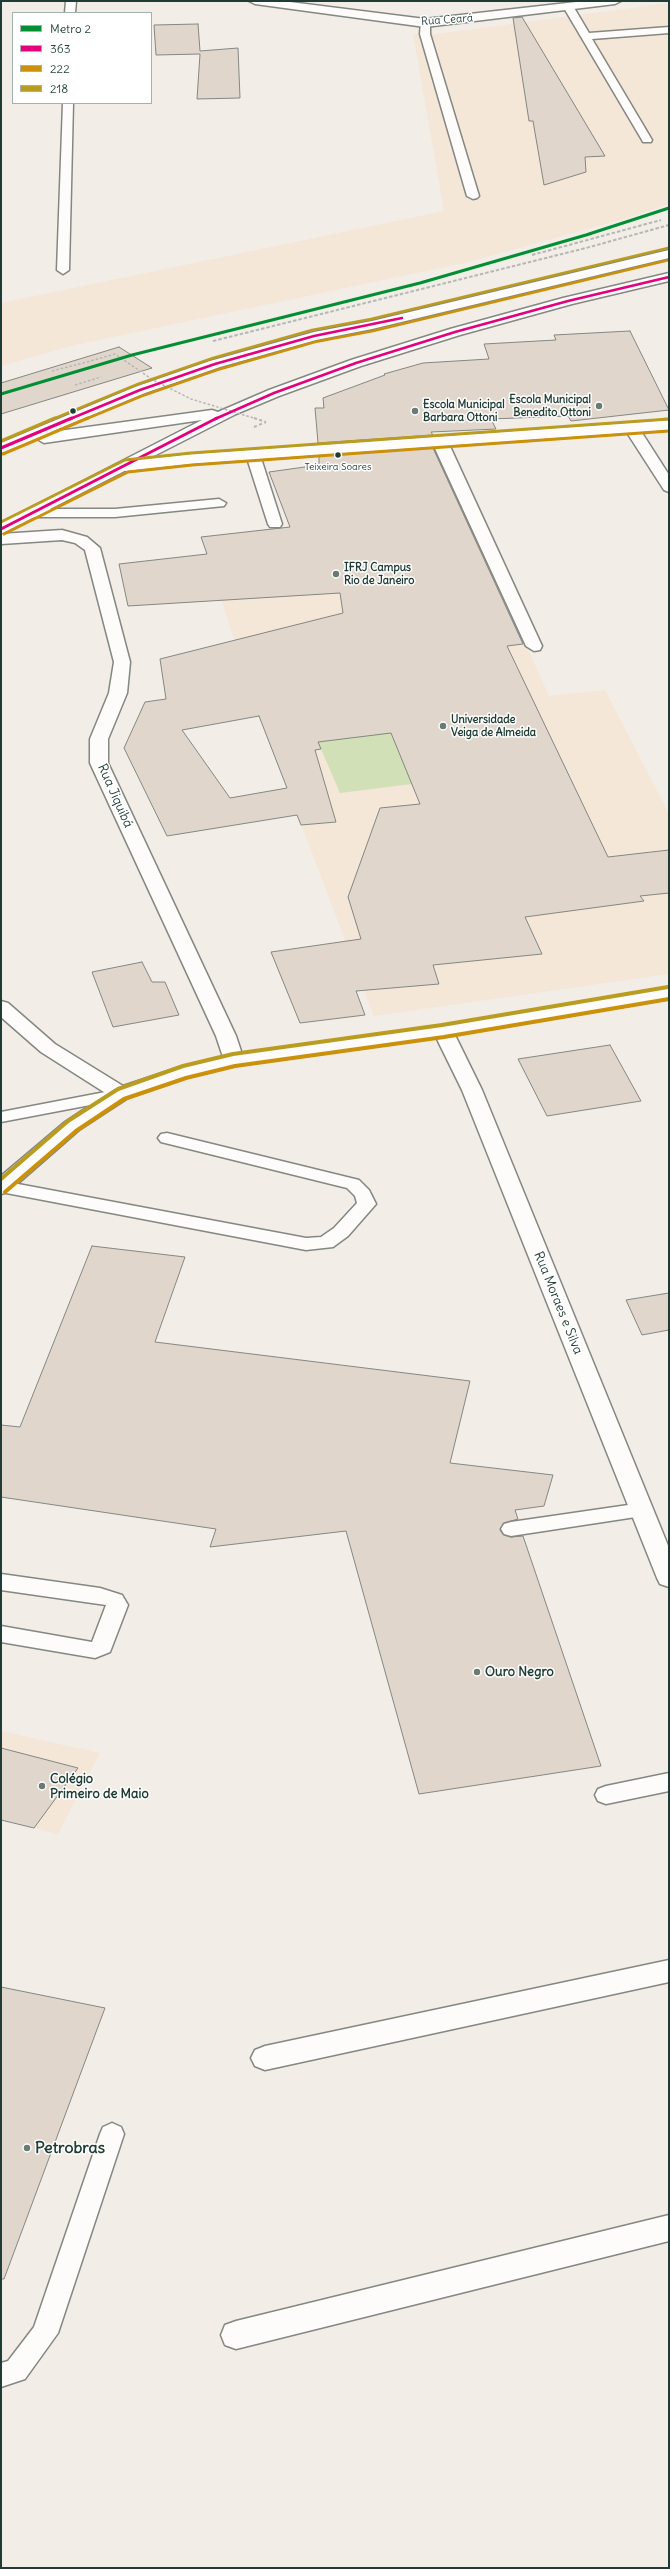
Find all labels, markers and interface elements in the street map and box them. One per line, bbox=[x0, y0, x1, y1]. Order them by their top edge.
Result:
legend bbox=[12, 12, 152, 104]
street label: Rua Ceará bbox=[421, 12, 473, 28]
text: Metro 2 bbox=[50, 21, 91, 36]
text: 363 bbox=[50, 41, 71, 56]
text: 222 bbox=[50, 61, 70, 76]
text: 218 bbox=[50, 81, 68, 96]
place label: Escola Municipal Benedito Ottoni bbox=[509, 393, 591, 419]
place label: Escola Municipal Barbara Ottoni bbox=[423, 398, 505, 424]
marker: Escola Municipal Benedito Ottoni bbox=[594, 401, 604, 411]
unlabelled marker bbox=[68, 406, 78, 416]
marker: Escola Municipal Barbara Ottoni bbox=[410, 406, 420, 416]
marker: Teixeira Soares bbox=[333, 450, 343, 460]
place label: Teixeira Soares bbox=[304, 461, 372, 473]
place label: IFRJ Campus Rio de Janeiro bbox=[344, 561, 414, 587]
marker: IFRJ Campus Rio de Janeiro bbox=[331, 569, 341, 579]
place label: Universidade Veiga de Almeida bbox=[451, 713, 536, 739]
marker: Universidade Veiga de Almeida bbox=[438, 721, 448, 731]
street label: Rua Jiquibá bbox=[94, 762, 136, 830]
street label: Rua Moraes e Silva bbox=[530, 1249, 586, 1357]
place label: Ouro Negro bbox=[485, 1664, 554, 1680]
marker: Ouro Negro bbox=[472, 1667, 482, 1677]
place label: Colégio Primeiro de Maio bbox=[50, 1771, 149, 1802]
marker: Colégio Primeiro de Maio bbox=[37, 1781, 47, 1791]
place label: Petrobras bbox=[35, 2138, 105, 2158]
marker: Petrobras bbox=[22, 2143, 32, 2153]

